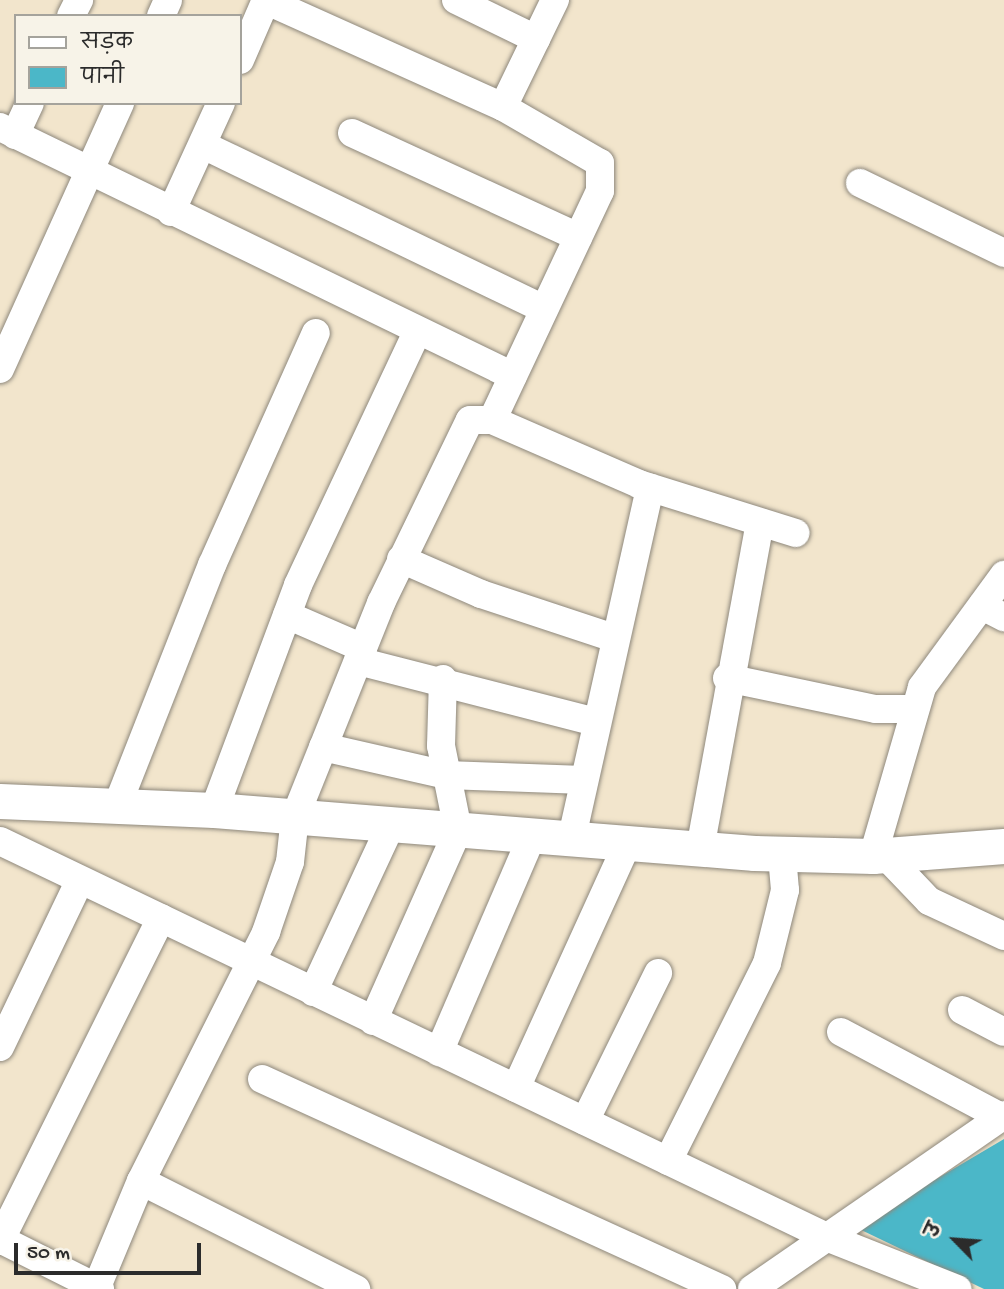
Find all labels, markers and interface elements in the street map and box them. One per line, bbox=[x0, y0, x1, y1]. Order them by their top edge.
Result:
legend bbox=[14, 14, 242, 105]
text: सड़क bbox=[81, 32, 133, 57]
text: पानी bbox=[81, 67, 124, 92]
north arrow bbox=[920, 1205, 990, 1275]
text: उ bbox=[922, 1220, 949, 1242]
scale bar bbox=[18, 1230, 205, 1274]
text: 50 m bbox=[27, 1242, 70, 1267]

